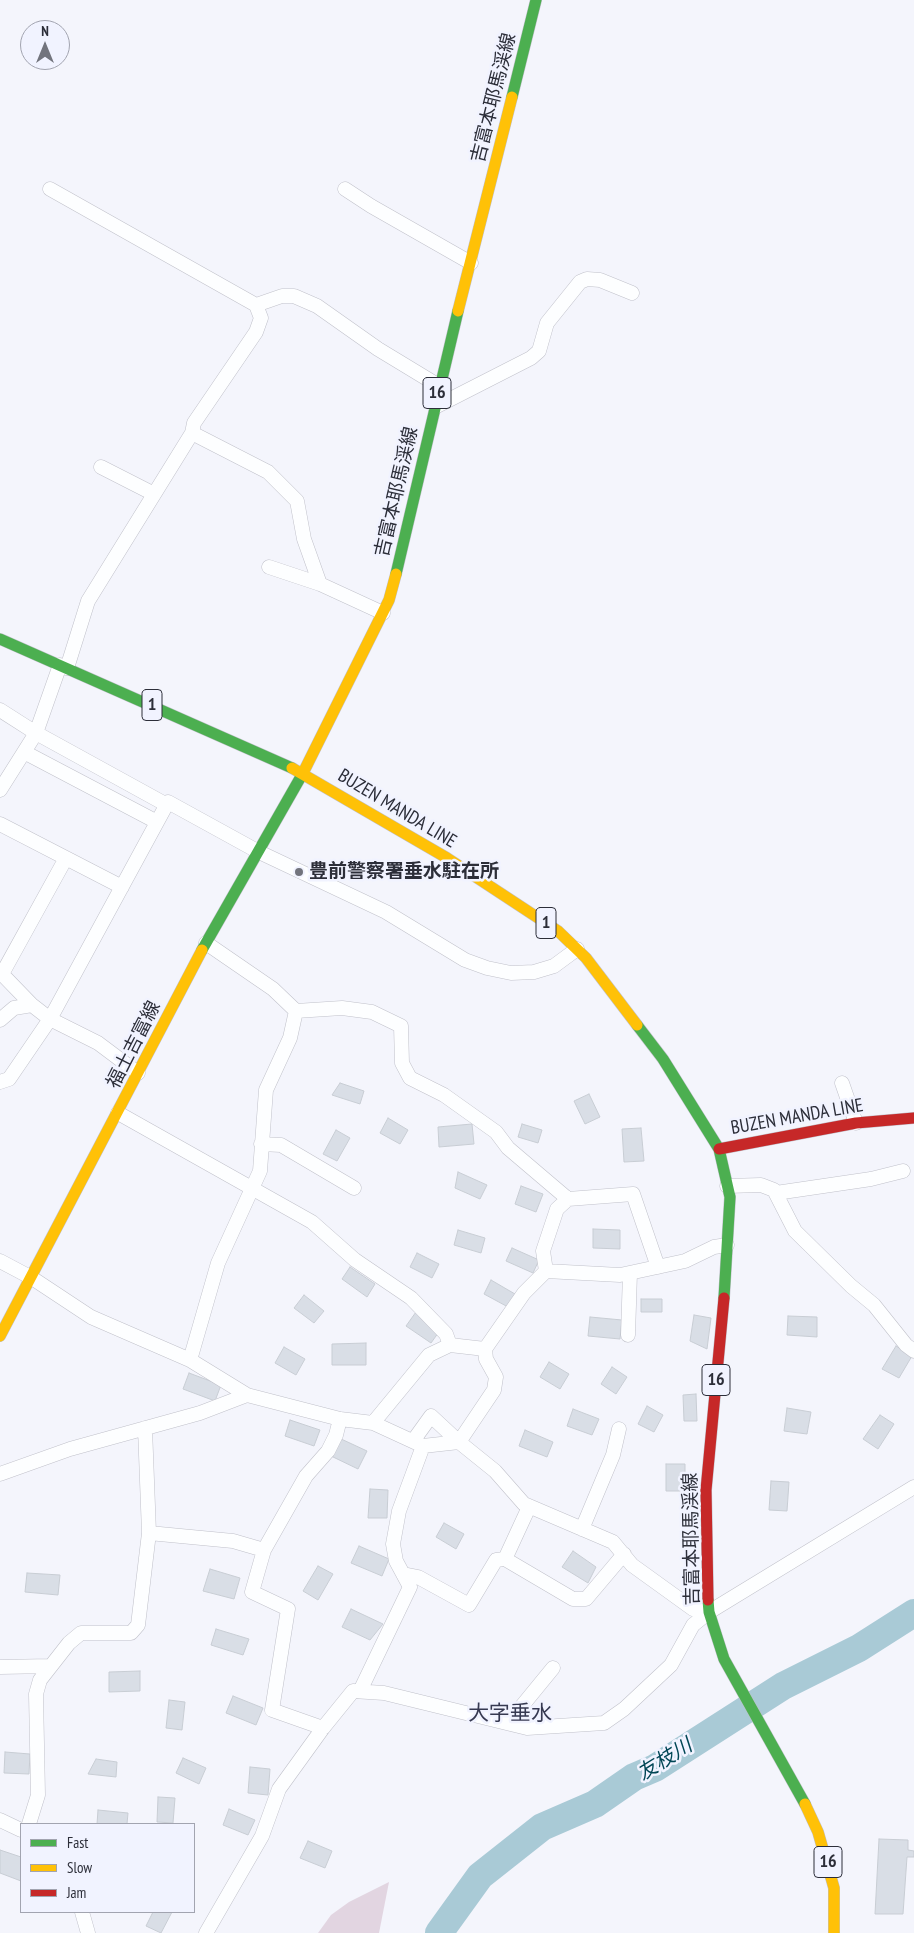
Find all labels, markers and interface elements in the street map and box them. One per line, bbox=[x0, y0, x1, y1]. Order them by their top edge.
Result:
north arrow bbox=[20, 20, 70, 70]
text: N bbox=[41, 22, 49, 40]
street label: 吉富本耶馬渓線 bbox=[467, 31, 521, 165]
road number: 16 bbox=[423, 378, 451, 408]
street label: 吉富本耶馬渓線 bbox=[371, 425, 423, 559]
road number: 1 bbox=[142, 690, 162, 720]
street label: BUZEN MANDA LINE bbox=[334, 765, 460, 853]
place label: 豊前警察署垂水駐在所 bbox=[309, 861, 499, 883]
marker: 豊前警察署垂水駐在所 bbox=[293, 866, 305, 878]
road number: 1 bbox=[536, 908, 556, 938]
street label: 福土吉富線 bbox=[102, 998, 166, 1092]
street label: BUZEN MANDA LINE bbox=[729, 1094, 865, 1140]
road number: 16 bbox=[702, 1364, 730, 1396]
street label: 吉富本耶馬渓線 bbox=[679, 1472, 705, 1606]
district label: 大字垂水 bbox=[468, 1701, 552, 1727]
water label: 友枝川 bbox=[633, 1734, 697, 1786]
legend bbox=[20, 1823, 195, 1913]
text: Fast bbox=[67, 1833, 88, 1852]
road number: 16 bbox=[814, 1846, 842, 1878]
text: Slow bbox=[67, 1858, 92, 1877]
text: Jam bbox=[67, 1883, 86, 1902]

